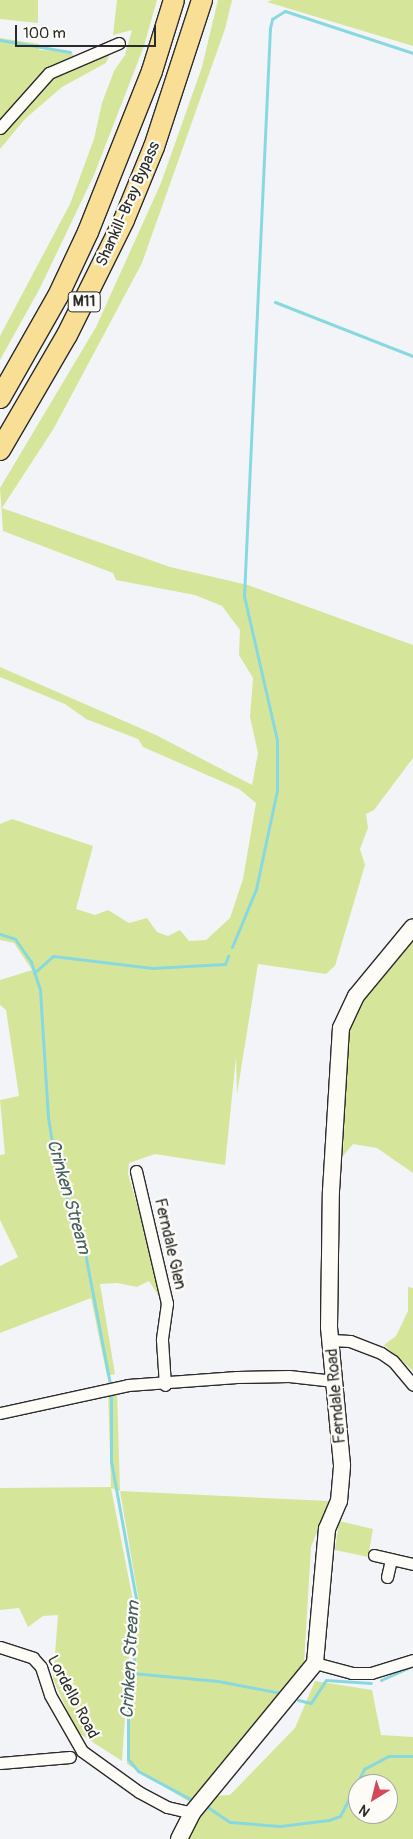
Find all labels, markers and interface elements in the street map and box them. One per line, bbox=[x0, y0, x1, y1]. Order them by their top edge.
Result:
scale bar bbox=[18, 15, 159, 47]
text: 100 m bbox=[23, 24, 66, 43]
street label: Shankill-Bray Bypass bbox=[92, 139, 164, 269]
road number: M11 bbox=[66, 290, 102, 314]
water label: Crinken Stream bbox=[41, 1137, 95, 1257]
street label: Ferndale Glen bbox=[150, 1196, 190, 1292]
street label: Ferndale Road bbox=[322, 1348, 350, 1444]
water label: Crinken Stream bbox=[117, 1601, 145, 1719]
street label: Lordello Road bbox=[43, 1652, 103, 1742]
north arrow bbox=[348, 1774, 398, 1824]
text: N bbox=[356, 1801, 373, 1820]

